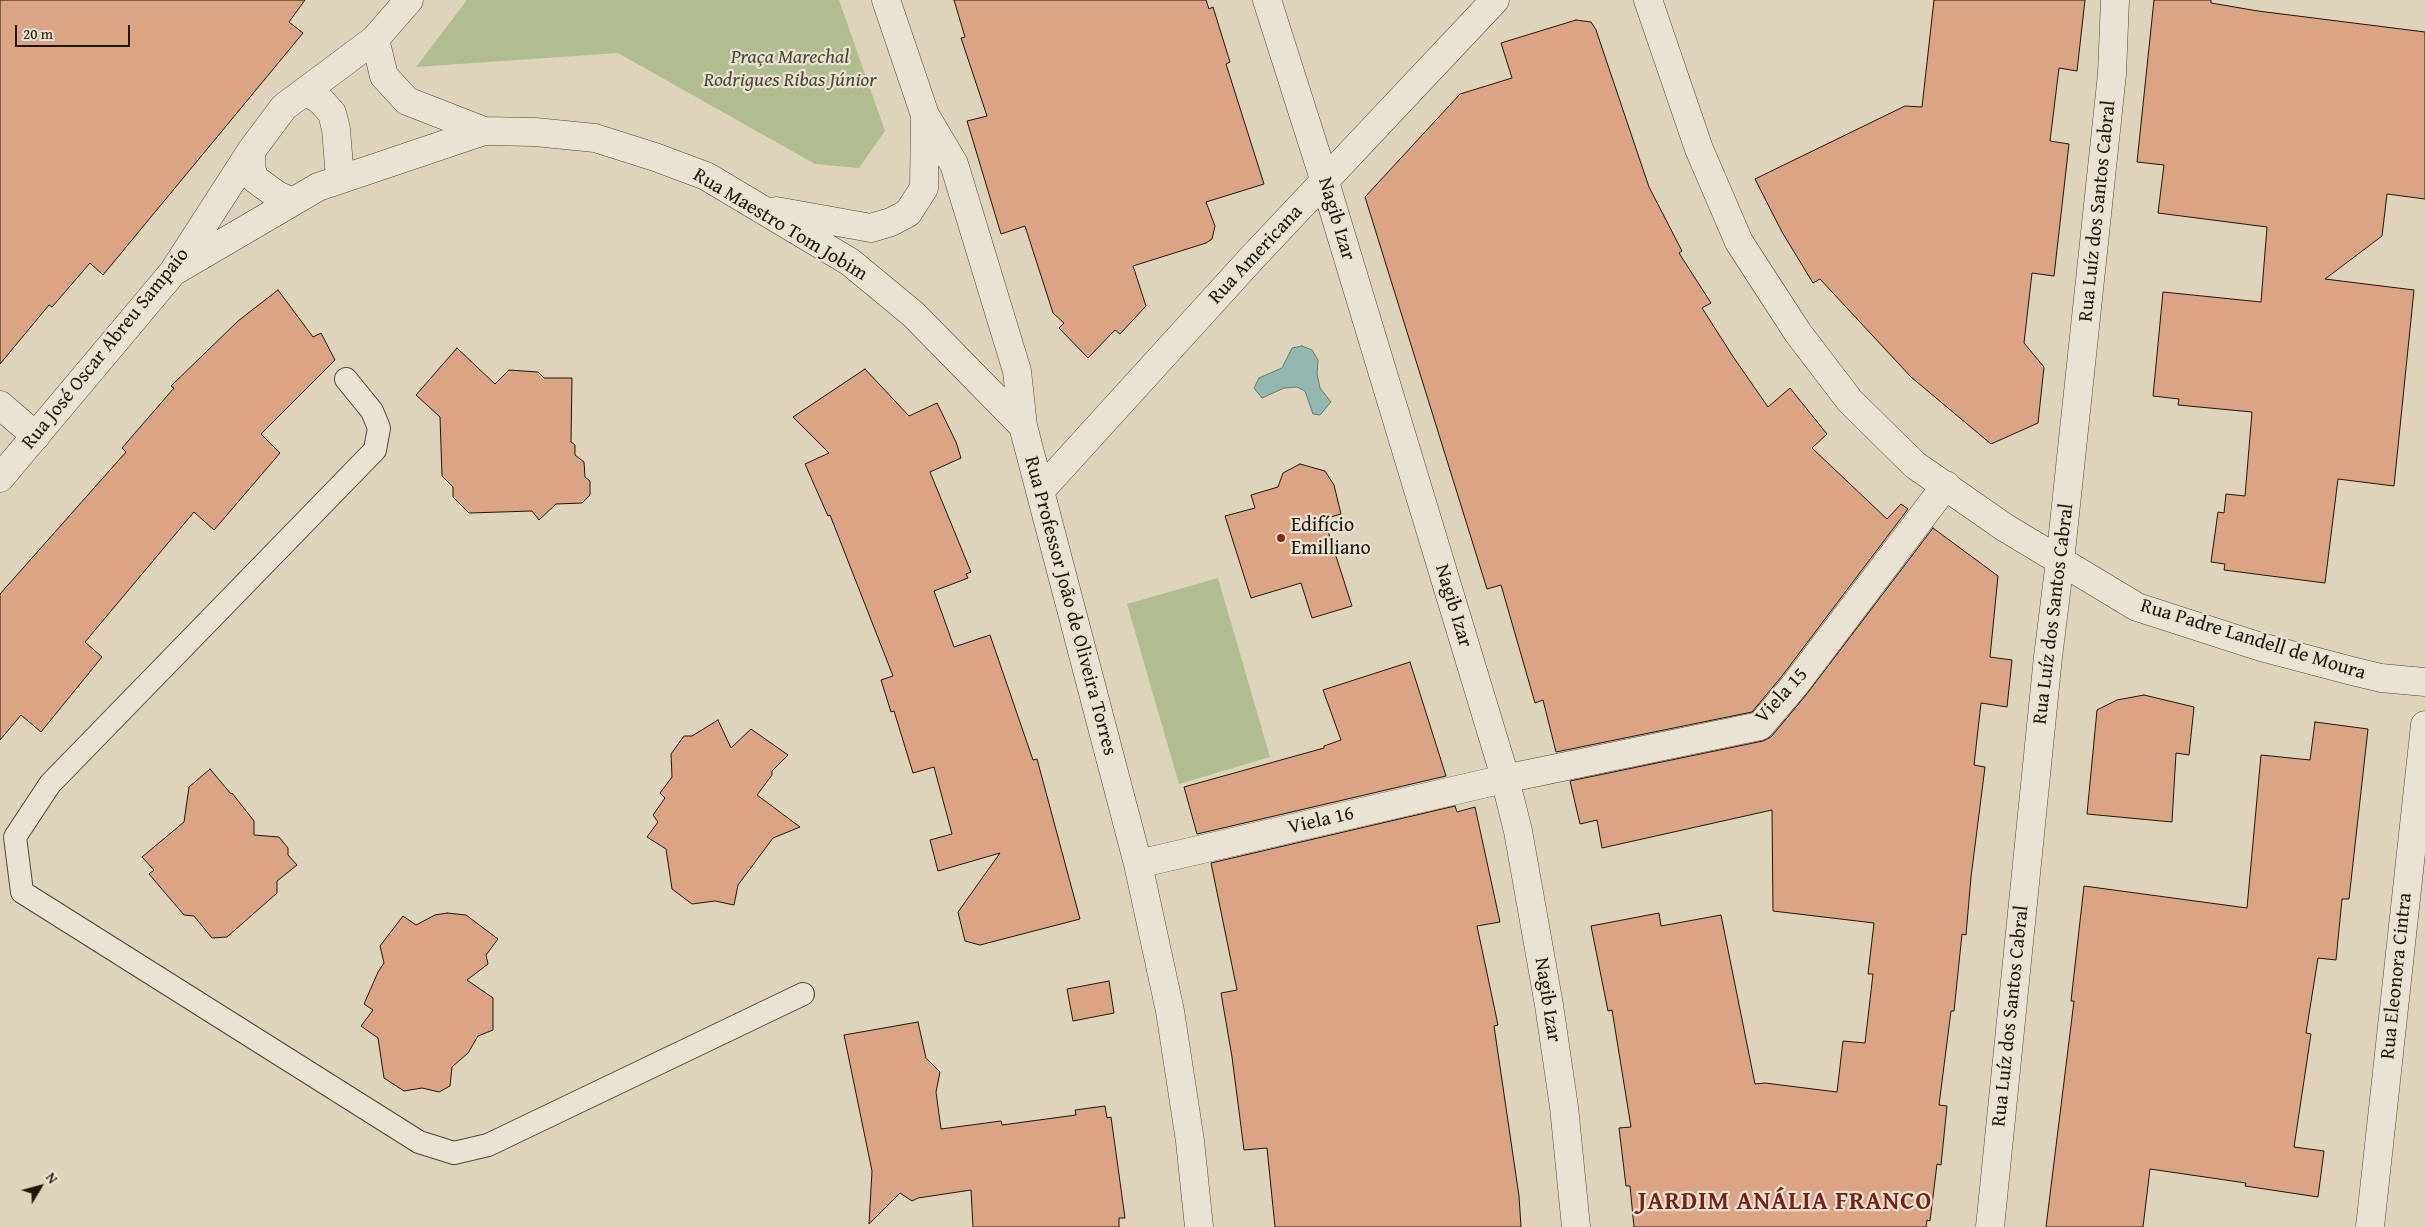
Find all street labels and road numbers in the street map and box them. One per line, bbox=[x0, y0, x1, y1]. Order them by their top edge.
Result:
street label: Rua Luíz dos Santos Cabral bbox=[2074, 99, 2122, 323]
street label: Rua Maestro Tom Jobim bbox=[688, 163, 872, 287]
street label: Nagib Izar bbox=[1312, 175, 1360, 263]
street label: Rua Americana bbox=[1204, 200, 1308, 310]
street label: Rua José Oscar Abreu Sampaio bbox=[17, 243, 195, 455]
street label: Rua Professor João de Oliveira Torres bbox=[1018, 454, 1122, 758]
street label: Rua Luíz dos Santos Cabral bbox=[2029, 502, 2079, 726]
street label: Nagib Izar bbox=[1429, 562, 1477, 650]
street label: Rua Padre Landell de Moura bbox=[2137, 594, 2369, 686]
street label: Viela 15 bbox=[1751, 663, 1813, 729]
street label: Viela 16 bbox=[1286, 802, 1356, 840]
street label: Rua Eleonora Cintra bbox=[2376, 892, 2418, 1060]
street label: Rua Luíz dos Santos Cabral bbox=[1987, 904, 2035, 1128]
street label: Nagib Izar bbox=[1528, 956, 1566, 1044]

